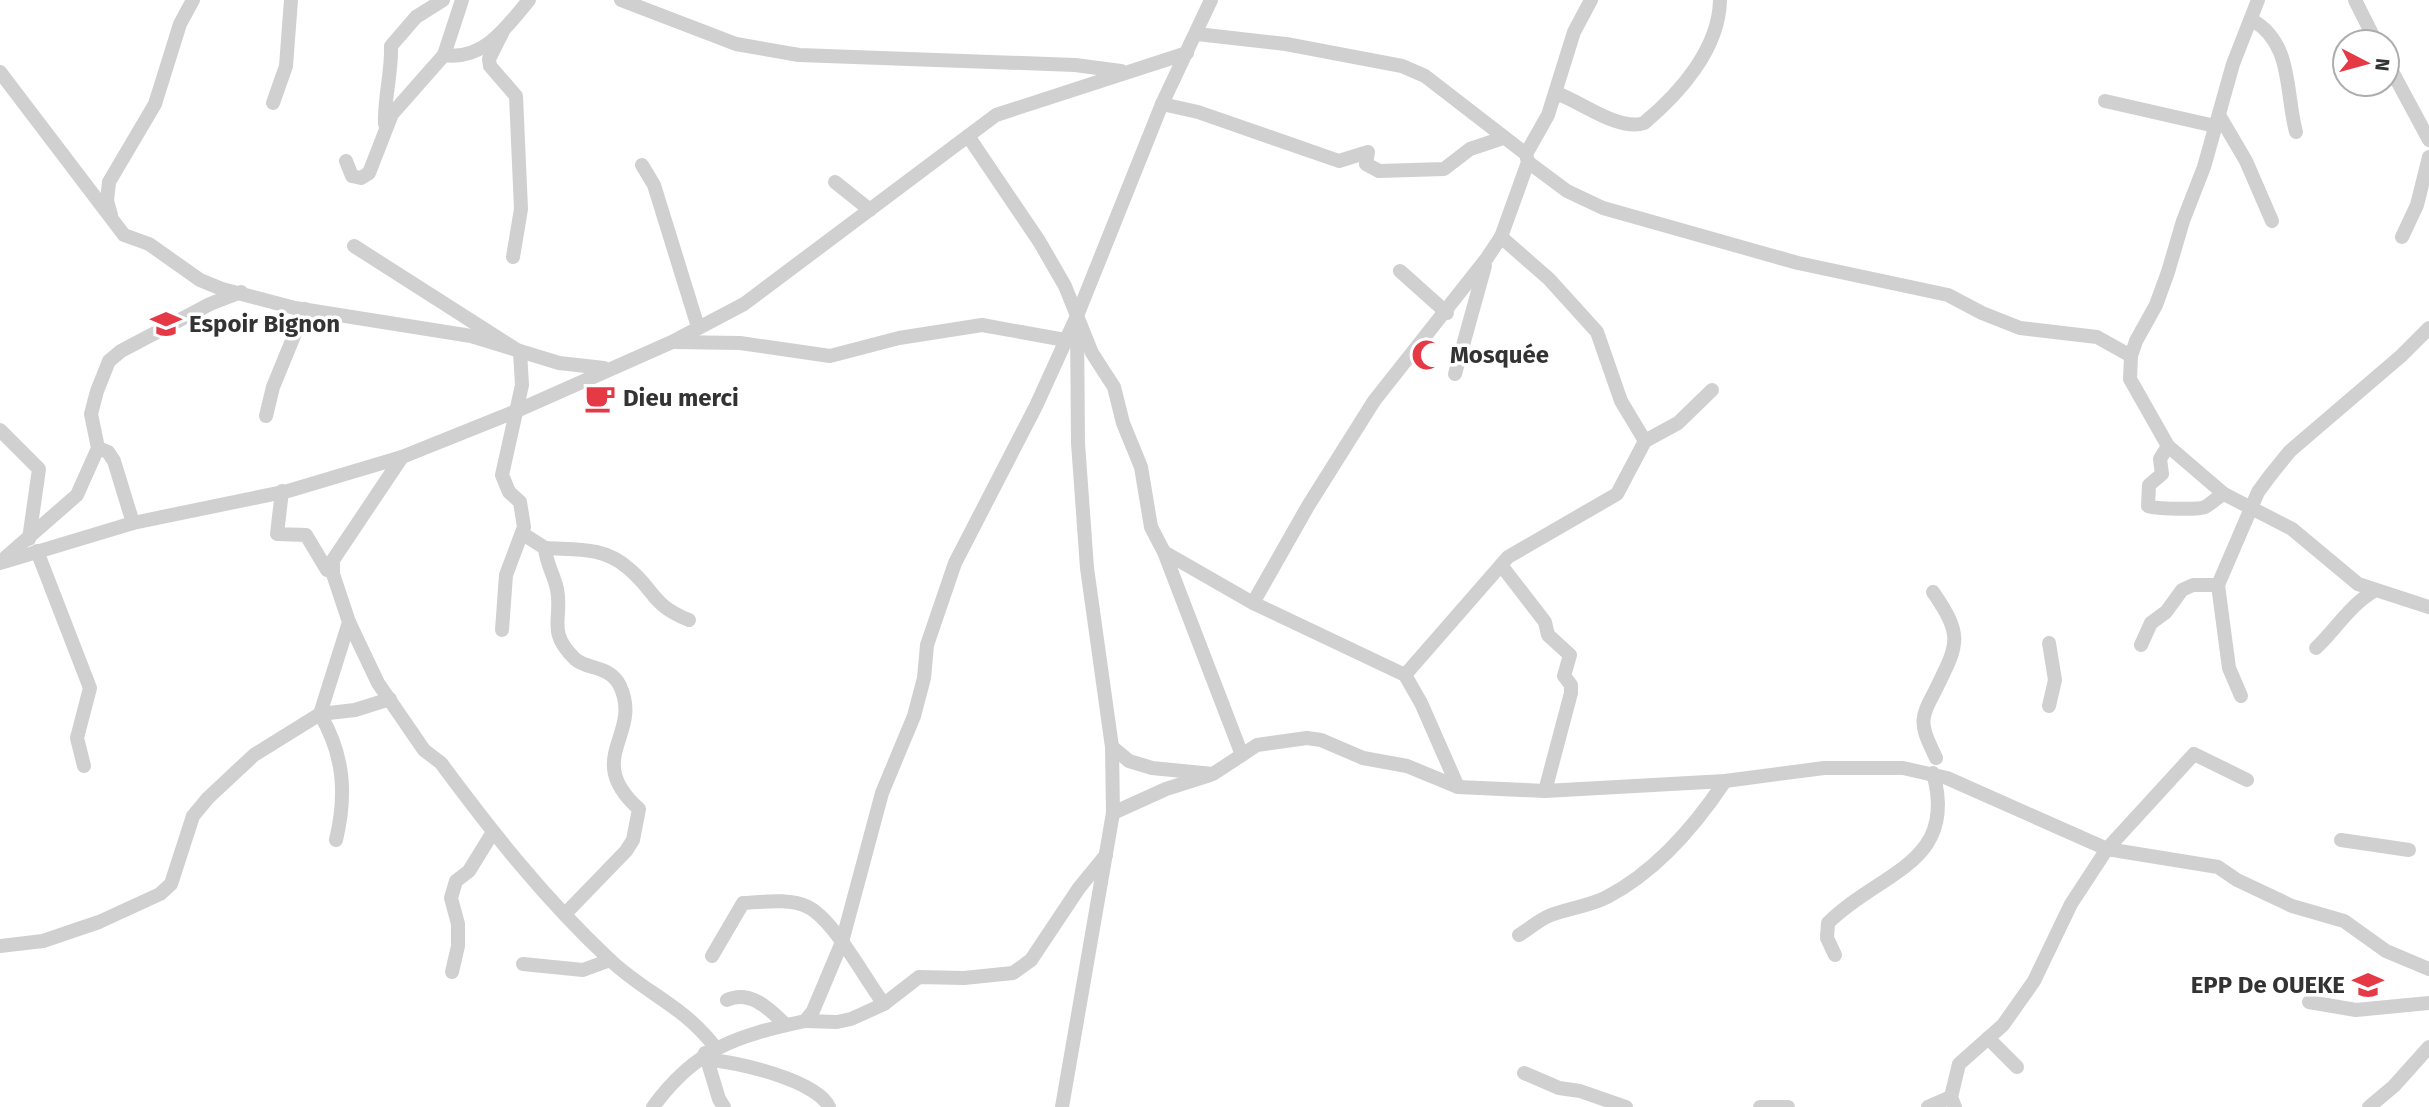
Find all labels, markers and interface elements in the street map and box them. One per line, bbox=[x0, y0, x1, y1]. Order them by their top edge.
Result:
north arrow bbox=[2331, 28, 2401, 98]
text: N bbox=[2370, 57, 2395, 72]
school or university icon: Espoir Bignon bbox=[149, 307, 183, 341]
place label: Espoir Bignon bbox=[189, 310, 340, 338]
mosque icon: Mosquée bbox=[1410, 338, 1444, 372]
place label: Mosquée bbox=[1450, 341, 1549, 369]
cafe icon: Dieu merci bbox=[583, 381, 617, 415]
place label: Dieu merci bbox=[623, 384, 739, 412]
school or university icon: EPP De OUEKE bbox=[2351, 968, 2385, 1002]
place label: EPP De OUEKE bbox=[2191, 971, 2345, 999]

